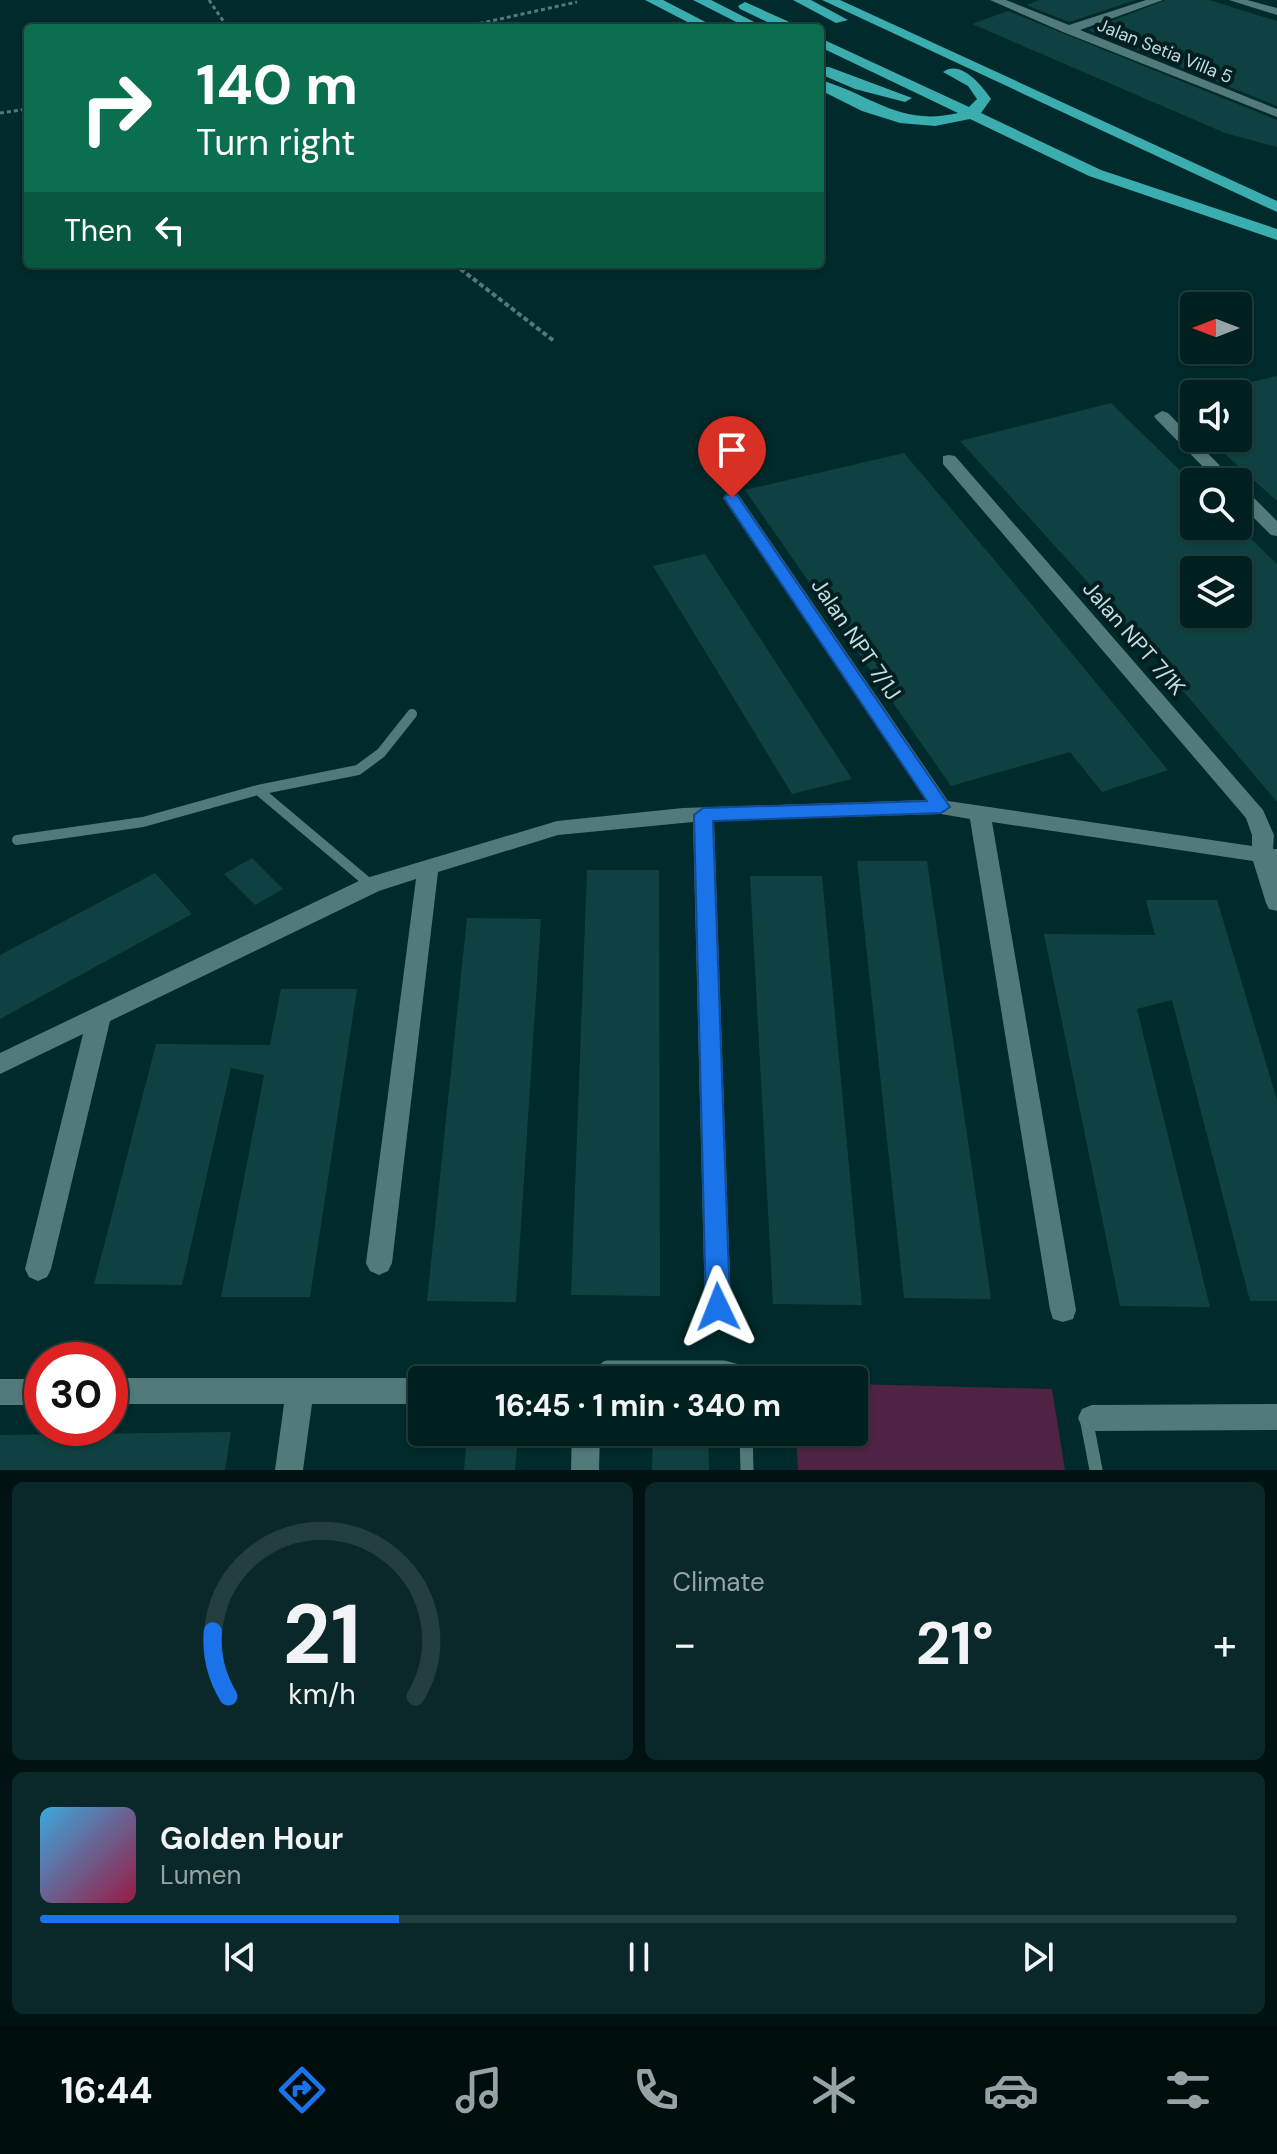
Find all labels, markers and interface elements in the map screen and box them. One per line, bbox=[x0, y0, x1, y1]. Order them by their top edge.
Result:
street label: Jalan Setia Villa 5 bbox=[1094, 13, 1236, 89]
text: 140 m bbox=[196, 48, 358, 121]
icon: right bbox=[64, 56, 168, 160]
text: Turn right bbox=[196, 119, 355, 166]
icon: left bbox=[148, 208, 192, 252]
text: Then bbox=[64, 211, 132, 250]
north arrow bbox=[1180, 292, 1252, 364]
map controls bbox=[1180, 292, 1252, 628]
button: sound bbox=[1180, 380, 1252, 452]
pin bbox=[698, 416, 766, 498]
icon: arrive bbox=[710, 428, 754, 472]
button: search bbox=[1180, 468, 1252, 540]
button: layers bbox=[1180, 556, 1252, 628]
street label: Jalan NPT 7/1J bbox=[805, 573, 907, 705]
street label: Jalan NPT 7/1K bbox=[1076, 575, 1192, 701]
position arrow bbox=[676, 1265, 760, 1349]
speed limit sign: 30 bbox=[24, 1342, 128, 1446]
text: 16:45 · 1 min · 340 m bbox=[495, 1386, 781, 1425]
text: Climate bbox=[673, 1565, 765, 1599]
text: 21 bbox=[283, 1580, 361, 1689]
text: 21° bbox=[916, 1604, 994, 1683]
text: − bbox=[673, 1615, 697, 1673]
text: + bbox=[1213, 1615, 1237, 1673]
text: km/h bbox=[288, 1676, 356, 1713]
text: Golden Hour bbox=[160, 1819, 343, 1858]
text: Lumen bbox=[160, 1858, 241, 1892]
icon: previous bbox=[218, 1935, 262, 1979]
icon: pause bbox=[617, 1935, 661, 1979]
icon: next bbox=[1016, 1935, 1060, 1979]
icon: directions bbox=[274, 2062, 330, 2118]
icon: music bbox=[451, 2062, 507, 2118]
icon: phone bbox=[628, 2062, 684, 2118]
icon: climate bbox=[806, 2062, 862, 2118]
icon: car bbox=[983, 2062, 1039, 2118]
icon: filters bbox=[1160, 2062, 1216, 2118]
text: 16:44 bbox=[61, 2067, 153, 2114]

